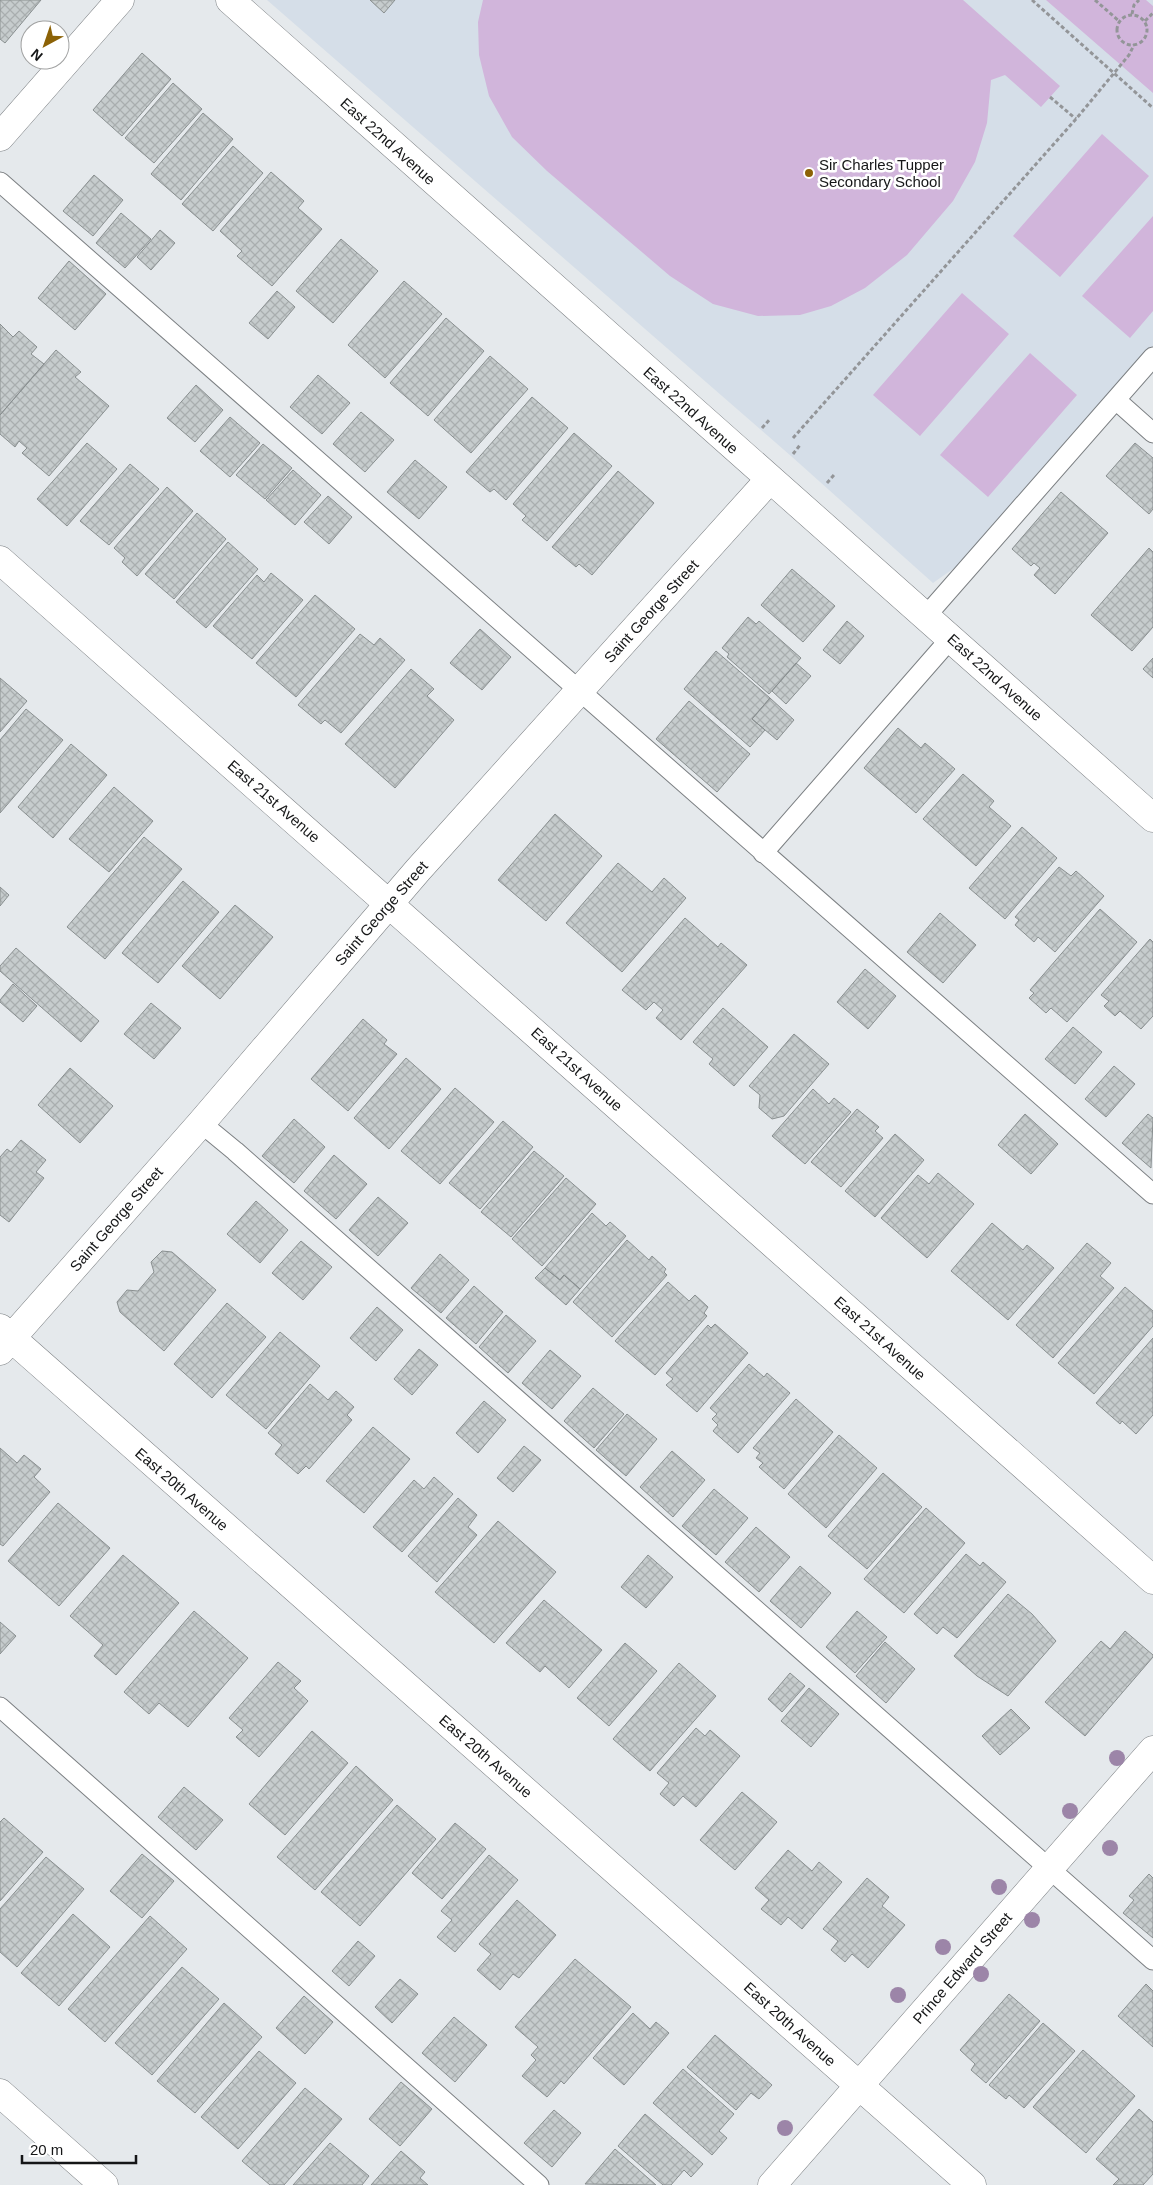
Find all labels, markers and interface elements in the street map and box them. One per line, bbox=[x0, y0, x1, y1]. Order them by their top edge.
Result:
north arrow bbox=[20, 20, 70, 70]
text: N bbox=[28, 46, 46, 64]
street label: East 22nd Avenue bbox=[337, 94, 439, 188]
place label: Sir Charles Tupper Secondary School bbox=[819, 156, 944, 190]
marker: Sir Charles Tupper Secondary School bbox=[803, 167, 815, 179]
street label: East 22nd Avenue bbox=[640, 363, 742, 457]
street label: Saint George Street bbox=[600, 555, 702, 666]
street label: East 22nd Avenue bbox=[944, 630, 1046, 724]
street label: East 21st Avenue bbox=[224, 756, 324, 846]
street label: Saint George Street bbox=[331, 857, 431, 969]
street label: East 21st Avenue bbox=[528, 1024, 626, 1114]
street label: Saint George Street bbox=[66, 1163, 166, 1275]
street label: East 21st Avenue bbox=[831, 1293, 929, 1383]
street label: East 20th Avenue bbox=[132, 1444, 232, 1534]
street label: East 20th Avenue bbox=[436, 1711, 536, 1801]
street label: Prince Edward Street bbox=[909, 1908, 1015, 2027]
street label: East 20th Avenue bbox=[741, 1978, 839, 2070]
scale bar bbox=[22, 2132, 136, 2164]
text: 20 m bbox=[30, 2141, 63, 2158]

